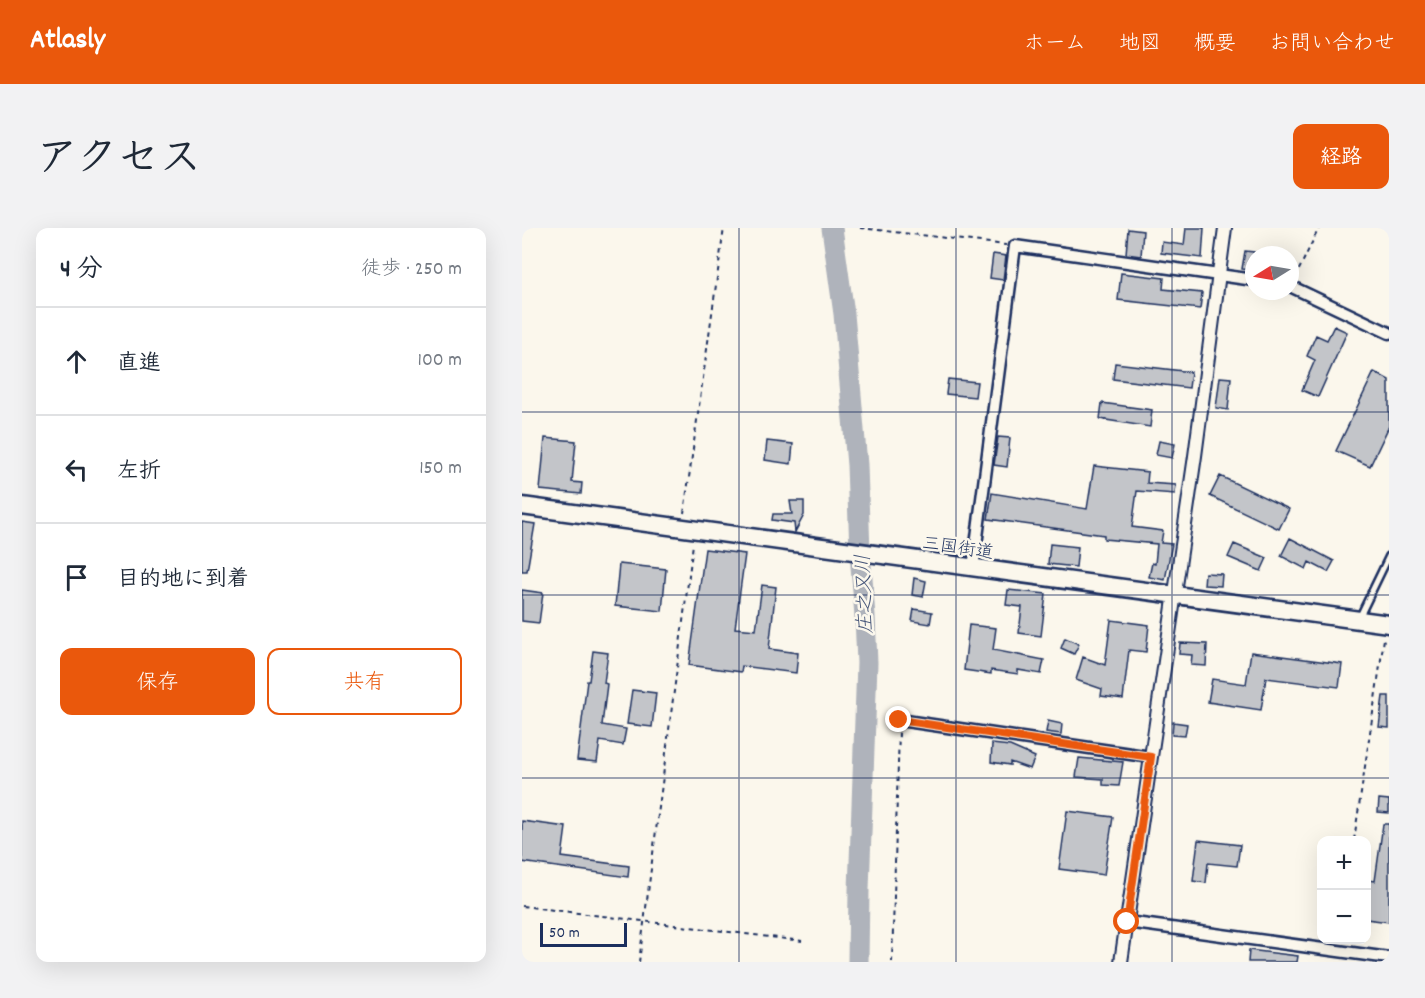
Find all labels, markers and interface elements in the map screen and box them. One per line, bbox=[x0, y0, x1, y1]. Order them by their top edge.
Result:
text: Atlasly bbox=[30, 22, 105, 62]
text: ホーム bbox=[1024, 30, 1086, 60]
text: 地図 bbox=[1119, 30, 1161, 60]
text: 概要 bbox=[1194, 30, 1236, 60]
text: お問い合わせ bbox=[1269, 30, 1395, 60]
button: 経路 bbox=[1293, 124, 1389, 189]
text: アクセス bbox=[36, 132, 201, 192]
north arrow bbox=[1245, 246, 1299, 300]
text: 4 分 bbox=[60, 252, 103, 289]
text: 徒歩 · 250 m bbox=[361, 256, 462, 284]
icon: ahead bbox=[60, 345, 93, 378]
text: 100 m bbox=[418, 347, 462, 375]
text: 直進 bbox=[117, 349, 161, 380]
icon: left bbox=[60, 453, 93, 486]
text: 150 m bbox=[419, 455, 462, 483]
text: 左折 bbox=[117, 457, 161, 488]
street label: 三国街道 bbox=[920, 532, 995, 567]
water label: 庄之又川 bbox=[851, 553, 881, 634]
icon: arrive bbox=[60, 561, 93, 594]
text: 目的地に到着 bbox=[117, 565, 249, 596]
button: 保存 bbox=[60, 648, 255, 715]
button: 共有 bbox=[267, 648, 462, 715]
route end bbox=[885, 706, 911, 732]
map controls bbox=[1317, 836, 1371, 944]
button: + bbox=[1317, 836, 1371, 890]
button: − bbox=[1317, 890, 1371, 944]
route start bbox=[1113, 908, 1139, 934]
scale bar bbox=[540, 920, 627, 948]
text: 50 m bbox=[549, 922, 580, 945]

